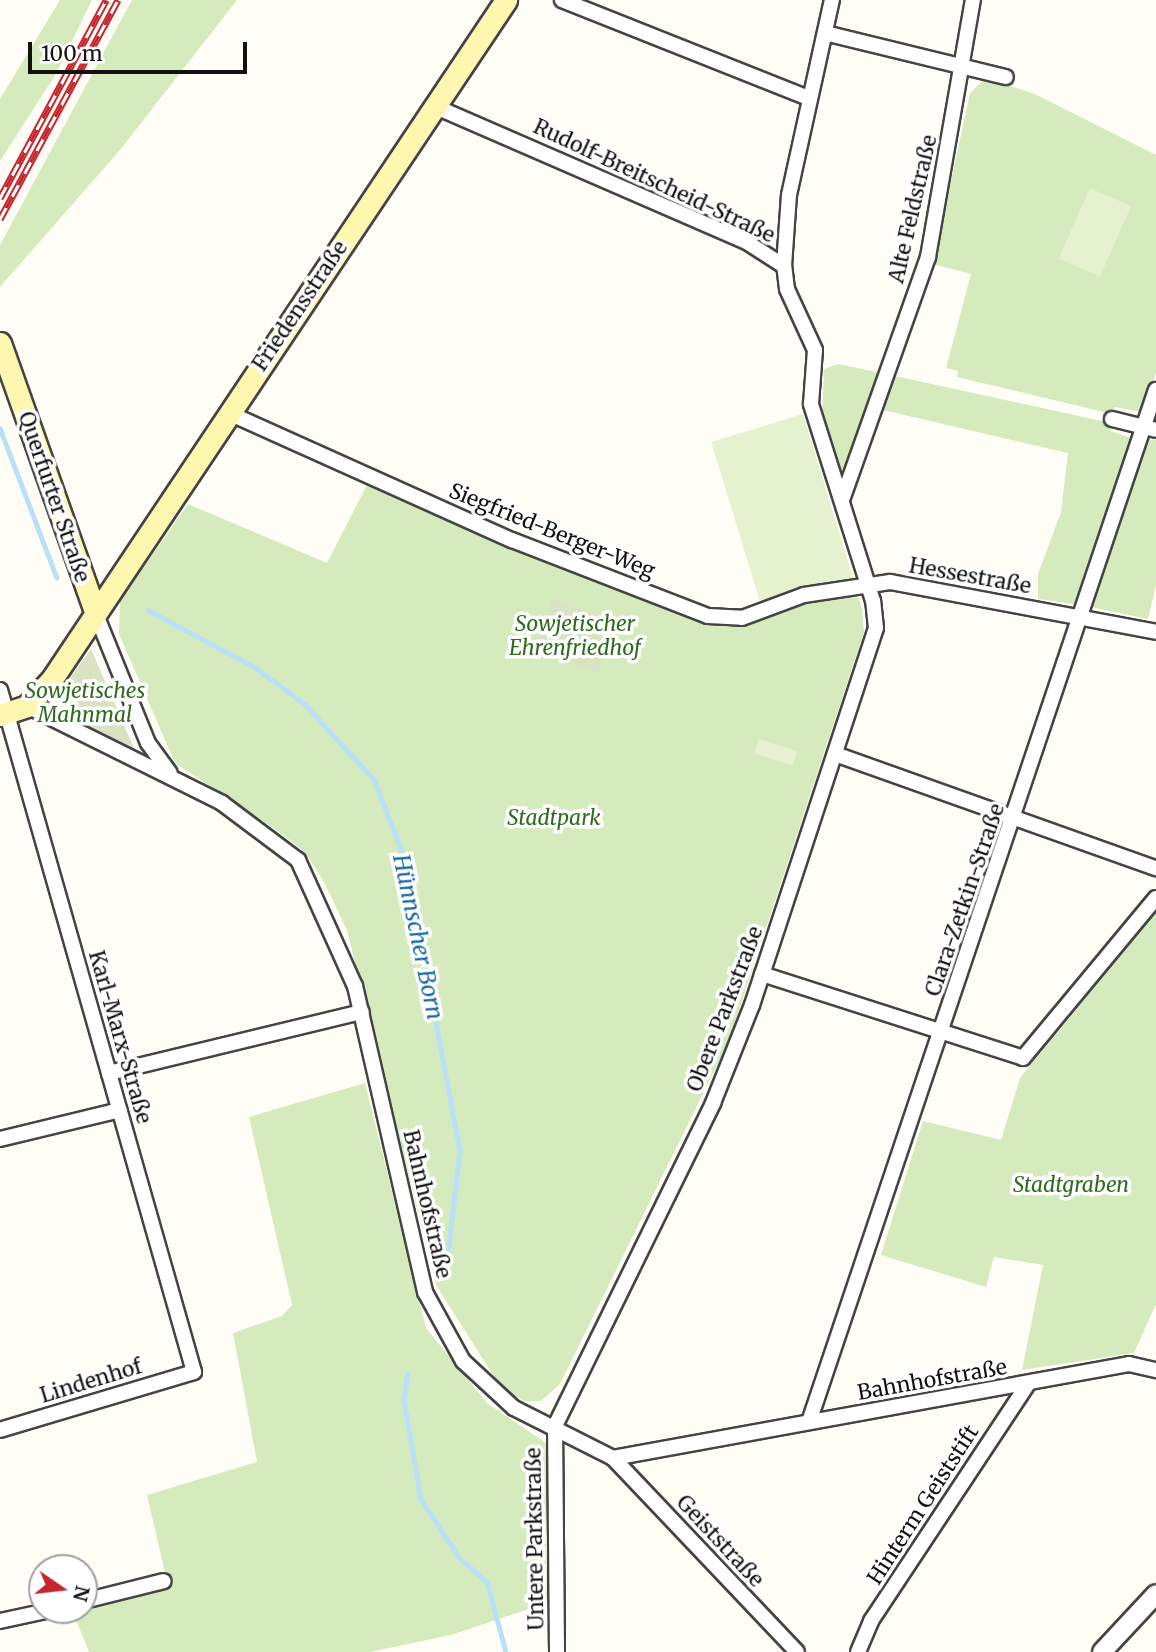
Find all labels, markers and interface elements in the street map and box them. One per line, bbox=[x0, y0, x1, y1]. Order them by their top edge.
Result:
scale bar bbox=[32, 28, 250, 72]
text: 100 m bbox=[41, 40, 103, 67]
street label: Rudolf-Breitscheid-Straße bbox=[529, 114, 779, 248]
street label: Alte Feldstraße bbox=[884, 132, 942, 286]
street label: Friedensstraße bbox=[247, 236, 353, 376]
street label: Querfurter Straße bbox=[13, 408, 95, 586]
street label: Siegfried-Berger-Weg bbox=[445, 478, 659, 584]
street label: Hessestraße bbox=[907, 553, 1033, 599]
park label: Sowjetischer Ehrenfriedhof bbox=[509, 611, 641, 661]
park label: Sowjetisches Mahnmal bbox=[25, 678, 145, 728]
street label: Clara-Zetkin-Straße bbox=[920, 800, 1010, 1000]
park label: Stadtpark bbox=[507, 805, 601, 831]
water label: Hünnscher Born bbox=[387, 852, 449, 1022]
street label: Obere Parkstraße bbox=[682, 923, 768, 1095]
street label: Karl-Marx-Straße bbox=[83, 948, 157, 1126]
street label: Bahnhofstraße bbox=[398, 1127, 456, 1281]
park label: Stadtgraben bbox=[1013, 1172, 1129, 1198]
street label: Lindenhof bbox=[37, 1354, 145, 1408]
street label: Bahnhofstraße bbox=[855, 1354, 1009, 1406]
street label: Hinterm Geiststift bbox=[862, 1421, 984, 1589]
street label: Untere Parkstraße bbox=[521, 1447, 549, 1631]
street label: Geiststraße bbox=[671, 1490, 769, 1592]
north arrow bbox=[28, 1554, 98, 1624]
text: N bbox=[68, 1583, 95, 1604]

